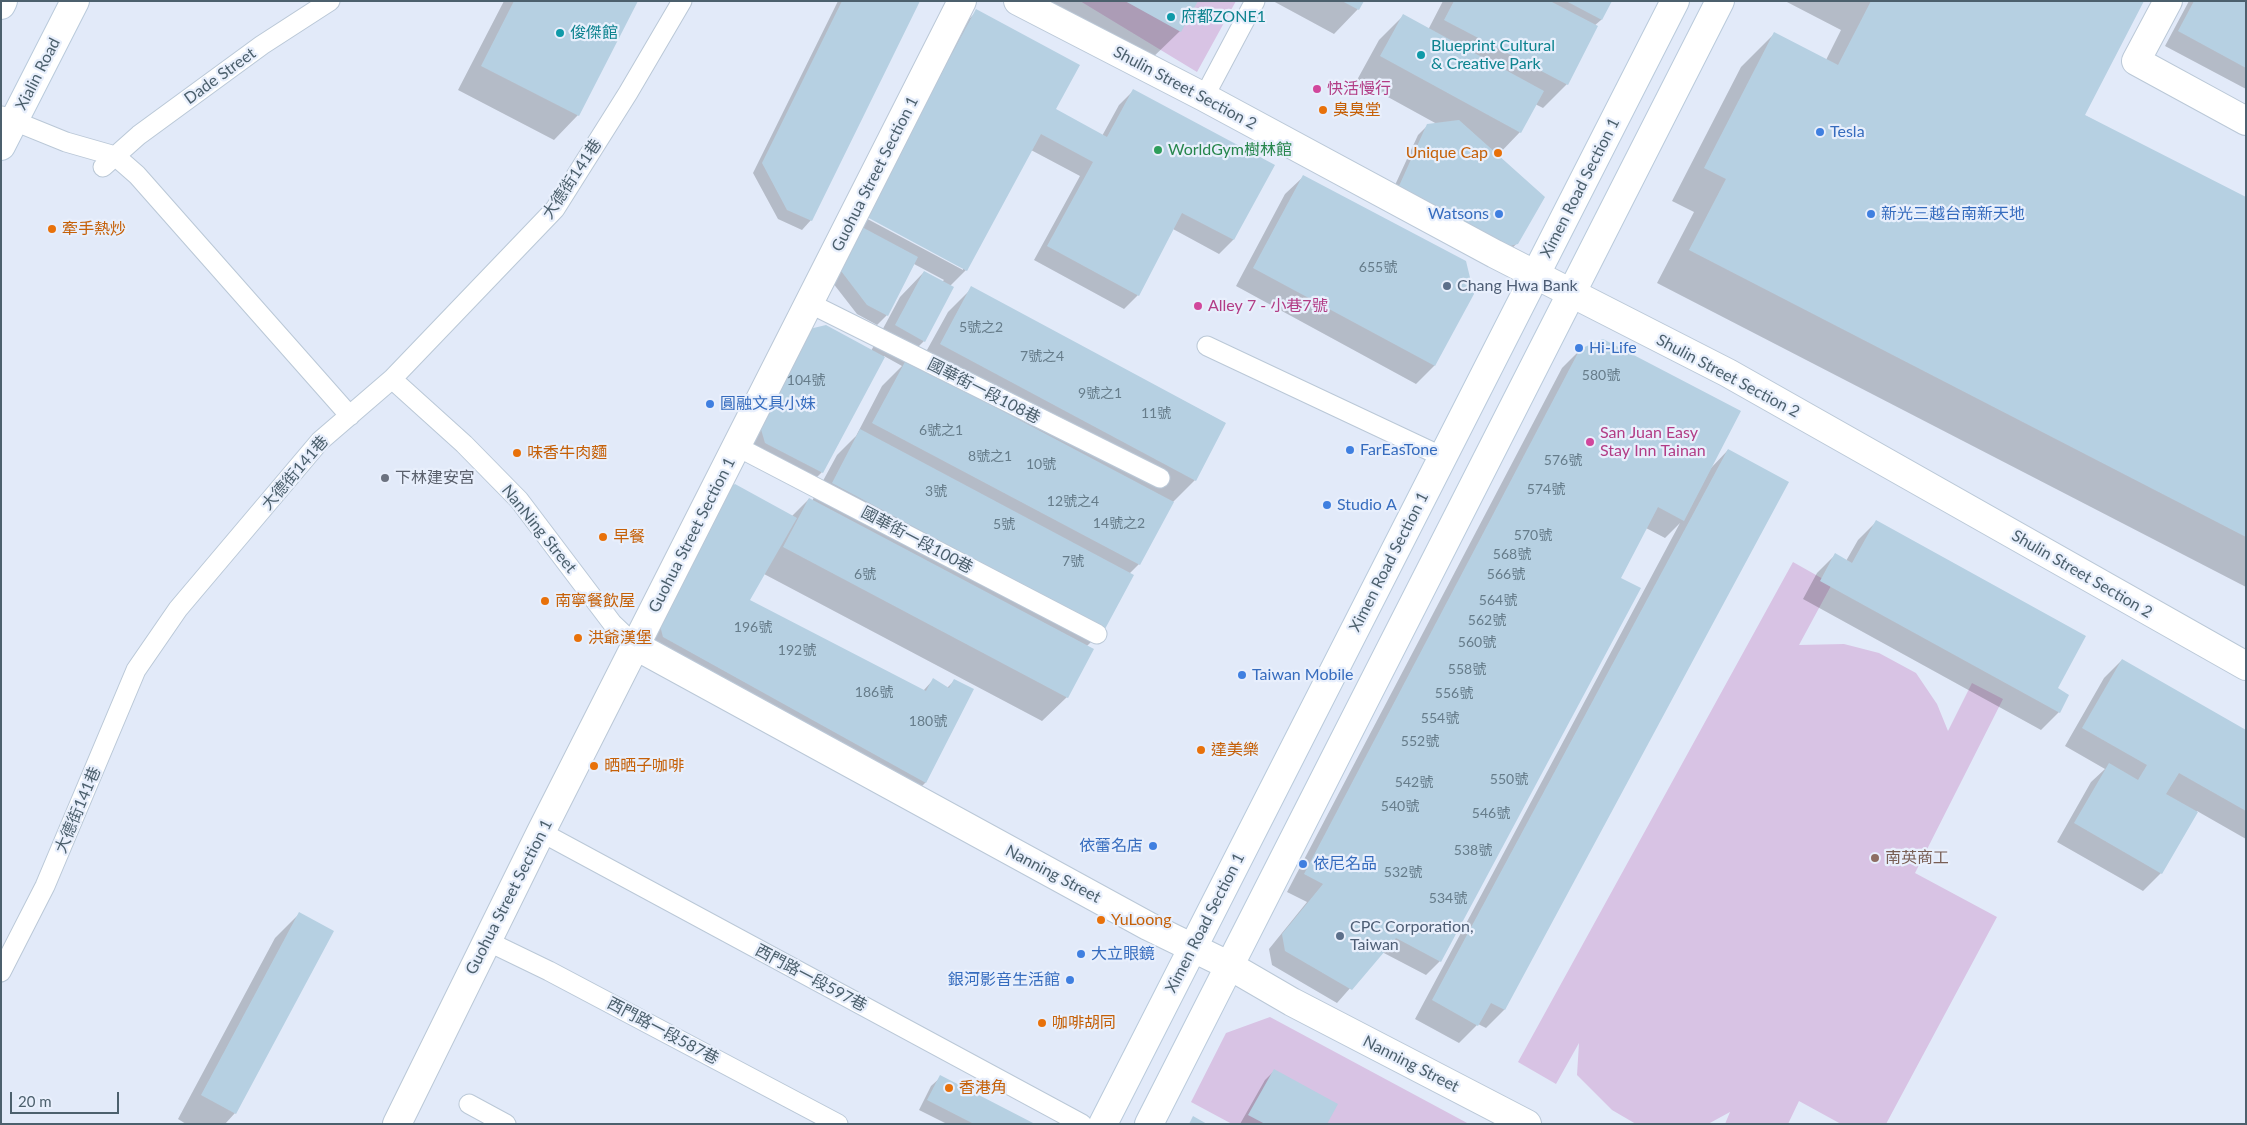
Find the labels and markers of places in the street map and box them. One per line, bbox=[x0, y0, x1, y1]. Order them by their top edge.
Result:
place label: 府都ZONE1 bbox=[1181, 7, 1266, 27]
marker: 府都ZONE1 bbox=[1165, 11, 1177, 23]
place label: 俊傑館 bbox=[570, 23, 618, 43]
marker: 俊傑館 bbox=[554, 27, 566, 39]
place label: Blueprint Cultural & Creative Park bbox=[1431, 36, 1555, 74]
marker: Blueprint Cultural & Creative Park bbox=[1415, 49, 1427, 61]
place label: 快活慢行 bbox=[1327, 79, 1391, 99]
marker: 快活慢行 bbox=[1311, 83, 1323, 95]
place label: 臭臭堂 bbox=[1333, 100, 1381, 120]
marker: 臭臭堂 bbox=[1317, 104, 1329, 116]
place label: Tesla bbox=[1830, 122, 1865, 142]
marker: Tesla bbox=[1814, 126, 1826, 138]
place label: WorldGym樹林館 bbox=[1168, 140, 1292, 160]
place label: Unique Cap bbox=[1406, 143, 1488, 163]
marker: WorldGym樹林館 bbox=[1152, 144, 1164, 156]
marker: Unique Cap bbox=[1492, 147, 1504, 159]
place label: Watsons bbox=[1428, 204, 1489, 224]
place label: 新光三越台南新天地 bbox=[1881, 204, 2025, 224]
marker: Watsons bbox=[1493, 208, 1505, 220]
marker: 新光三越台南新天地 bbox=[1865, 208, 1877, 220]
place label: 牽手熱炒 bbox=[62, 219, 126, 239]
marker: 牽手熱炒 bbox=[46, 223, 58, 235]
place label: Chang Hwa Bank bbox=[1457, 276, 1578, 296]
marker: Chang Hwa Bank bbox=[1441, 280, 1453, 292]
place label: Alley 7 - 小巷7號 bbox=[1208, 296, 1328, 316]
marker: Alley 7 - 小巷7號 bbox=[1192, 300, 1204, 312]
place label: Hi-Life bbox=[1589, 338, 1637, 358]
marker: Hi-Life bbox=[1573, 342, 1585, 354]
place label: 圓融文具小妹 bbox=[720, 394, 816, 414]
marker: 圓融文具小妹 bbox=[704, 398, 716, 410]
place label: San Juan Easy Stay Inn Tainan bbox=[1600, 423, 1706, 461]
marker: San Juan Easy Stay Inn Tainan bbox=[1584, 436, 1596, 448]
place label: FarEasTone bbox=[1360, 440, 1438, 460]
place label: 味香牛肉麵 bbox=[527, 443, 607, 463]
marker: FarEasTone bbox=[1344, 444, 1356, 456]
marker: 味香牛肉麵 bbox=[511, 447, 523, 459]
place label: 下林建安宮 bbox=[395, 468, 475, 488]
marker: 下林建安宮 bbox=[379, 472, 391, 484]
place label: Studio A bbox=[1337, 495, 1397, 515]
marker: Studio A bbox=[1321, 499, 1333, 511]
place label: 早餐 bbox=[613, 527, 645, 547]
marker: 早餐 bbox=[597, 531, 609, 543]
place label: 南寧餐飲屋 bbox=[555, 591, 635, 611]
marker: 南寧餐飲屋 bbox=[539, 595, 551, 607]
place label: 洪爺漢堡 bbox=[588, 628, 652, 648]
marker: 洪爺漢堡 bbox=[572, 632, 584, 644]
place label: Taiwan Mobile bbox=[1252, 665, 1354, 685]
marker: Taiwan Mobile bbox=[1236, 669, 1248, 681]
place label: 達美樂 bbox=[1211, 740, 1259, 760]
marker: 達美樂 bbox=[1195, 744, 1207, 756]
place label: 晒晒子咖啡 bbox=[604, 756, 684, 776]
marker: 晒晒子咖啡 bbox=[588, 760, 600, 772]
place label: 依蕾名店 bbox=[1079, 836, 1143, 856]
marker: 依蕾名店 bbox=[1147, 840, 1159, 852]
place label: 南英商工 bbox=[1885, 848, 1949, 868]
marker: 南英商工 bbox=[1869, 852, 1881, 864]
place label: 依尼名品 bbox=[1313, 854, 1377, 874]
marker: 依尼名品 bbox=[1297, 858, 1309, 870]
place label: YuLoong bbox=[1111, 910, 1171, 930]
marker: YuLoong bbox=[1095, 914, 1107, 926]
place label: CPC Corporation, Taiwan bbox=[1350, 917, 1474, 955]
marker: CPC Corporation, Taiwan bbox=[1334, 930, 1346, 942]
place label: 大立眼鏡 bbox=[1091, 944, 1155, 964]
marker: 大立眼鏡 bbox=[1075, 948, 1087, 960]
place label: 銀河影音生活館 bbox=[948, 970, 1060, 990]
marker: 銀河影音生活館 bbox=[1064, 974, 1076, 986]
place label: 咖啡胡同 bbox=[1052, 1013, 1116, 1033]
marker: 咖啡胡同 bbox=[1036, 1017, 1048, 1029]
place label: 香港角 bbox=[959, 1078, 1007, 1098]
marker: 香港角 bbox=[943, 1082, 955, 1094]

